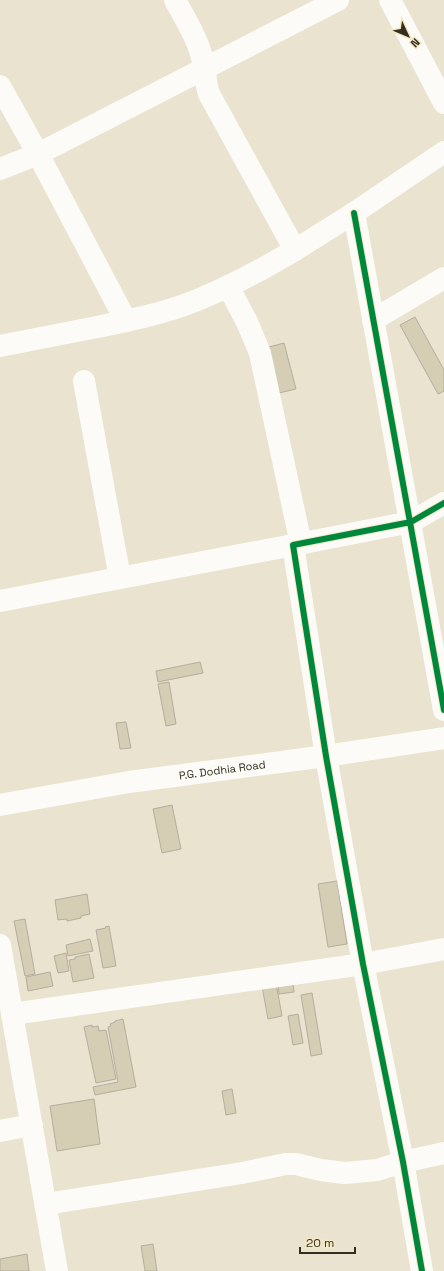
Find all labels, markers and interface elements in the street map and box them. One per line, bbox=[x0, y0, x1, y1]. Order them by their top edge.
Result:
north arrow bbox=[388, 16, 428, 56]
text: N bbox=[408, 35, 423, 50]
street label: P.G. Dodhia Road bbox=[178, 757, 266, 782]
scale bar bbox=[300, 1229, 355, 1255]
text: 20 m bbox=[306, 1235, 334, 1251]

